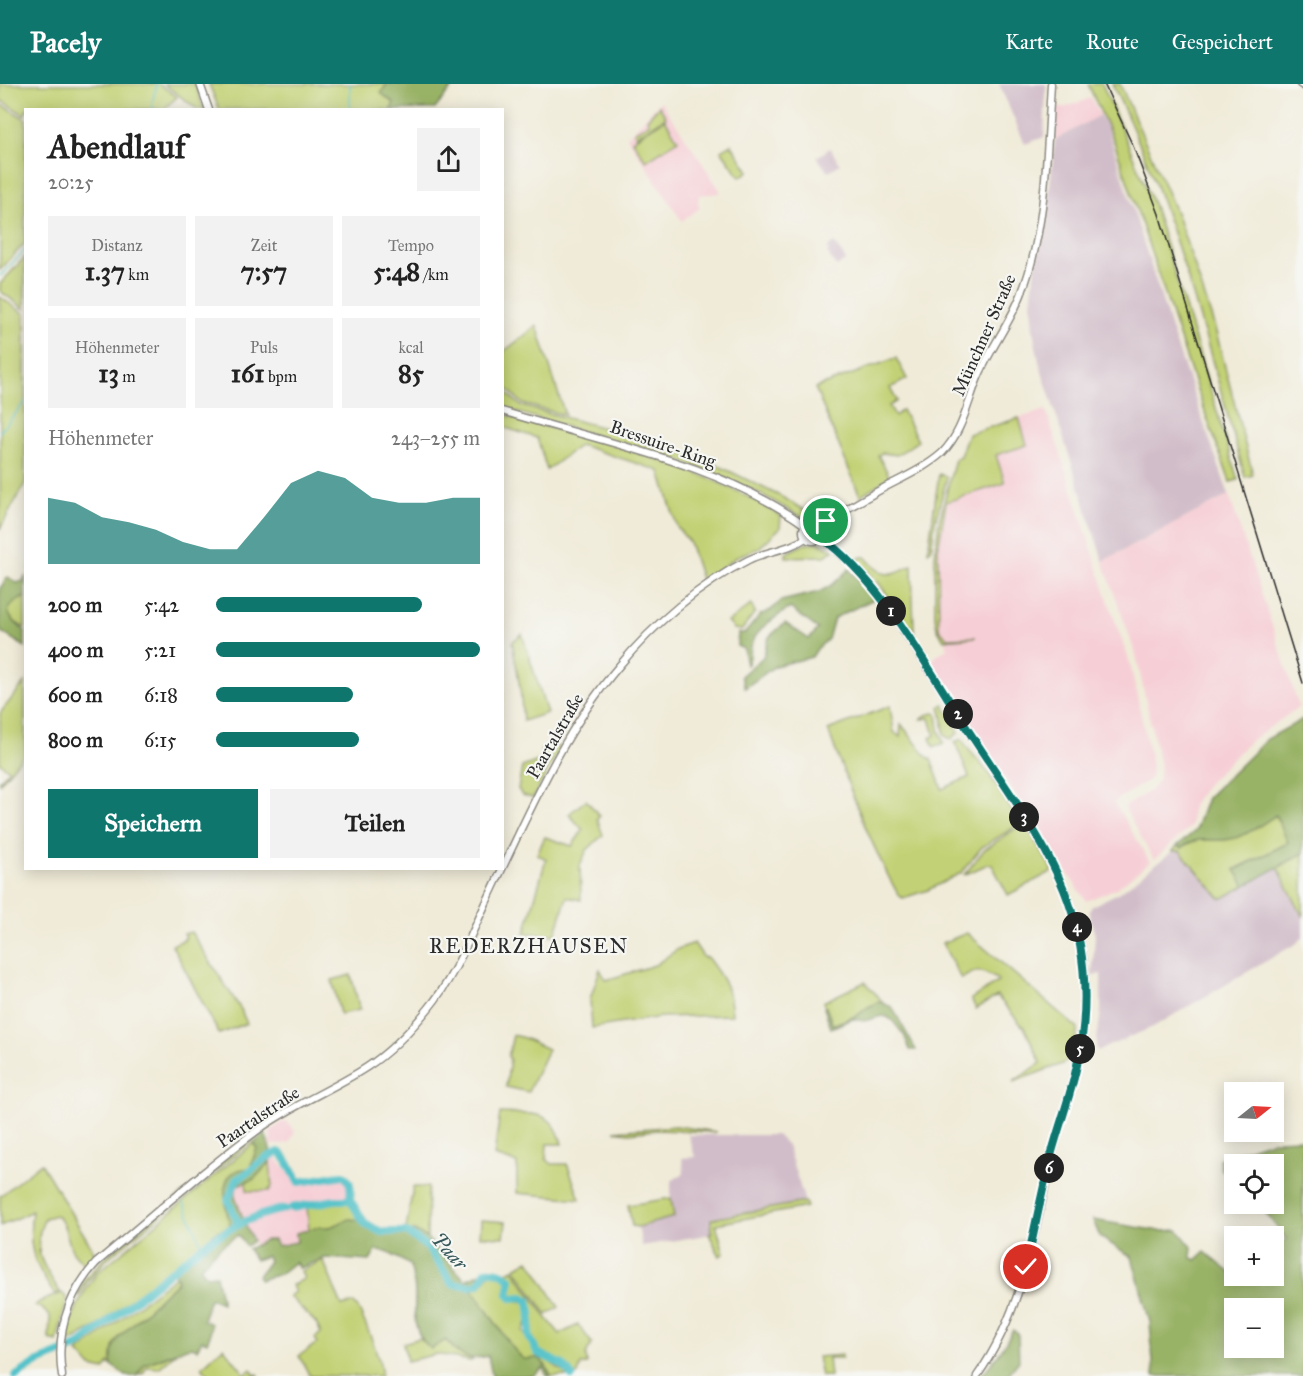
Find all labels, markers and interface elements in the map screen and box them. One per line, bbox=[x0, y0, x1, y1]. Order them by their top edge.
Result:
text: Pacely bbox=[30, 25, 101, 60]
text: Karte bbox=[1005, 29, 1053, 55]
text: Route bbox=[1086, 29, 1139, 55]
text: Gespeichert bbox=[1172, 29, 1273, 55]
text: Abendlauf bbox=[48, 127, 186, 167]
button: share bbox=[417, 128, 480, 191]
text: 20:25 bbox=[48, 170, 94, 194]
text: Distanz bbox=[91, 236, 143, 255]
text: Zeit bbox=[251, 236, 277, 255]
text: Tempo bbox=[388, 236, 434, 255]
text: 1.37 bbox=[85, 255, 125, 287]
text: 7:57 bbox=[241, 255, 287, 287]
text: 5:48 bbox=[373, 255, 420, 287]
text: km bbox=[125, 265, 149, 284]
text: /km bbox=[420, 265, 449, 284]
street label: Münchner Straße bbox=[947, 271, 1021, 399]
text: Höhenmeter bbox=[75, 338, 159, 357]
text: Puls bbox=[250, 338, 278, 357]
text: kcal bbox=[398, 338, 424, 357]
text: 13 bbox=[98, 357, 119, 389]
text: 161 bbox=[231, 357, 265, 389]
text: 85 bbox=[398, 357, 424, 389]
text: m bbox=[119, 367, 136, 386]
text: bpm bbox=[265, 367, 297, 386]
street label: Bressuire-Ring bbox=[607, 416, 720, 474]
text: Höhenmeter bbox=[48, 426, 153, 450]
text: 243–255 m bbox=[391, 426, 480, 450]
pin bbox=[800, 495, 851, 546]
icon: arrive bbox=[809, 504, 842, 537]
text: 200 m bbox=[48, 593, 102, 617]
text: 5:42 bbox=[144, 593, 179, 617]
pin: 1 bbox=[876, 596, 906, 626]
text: 1 bbox=[888, 601, 894, 620]
text: 400 m bbox=[48, 638, 104, 662]
text: 5:21 bbox=[144, 638, 176, 662]
text: 600 m bbox=[48, 683, 103, 707]
text: 6:18 bbox=[144, 683, 178, 707]
street label: Paartalstraße bbox=[522, 689, 588, 783]
pin: 2 bbox=[943, 699, 973, 729]
text: 2 bbox=[954, 704, 962, 723]
text: 800 m bbox=[48, 728, 103, 752]
text: 6:15 bbox=[144, 728, 176, 752]
button: Speichern bbox=[48, 789, 258, 858]
button: Teilen bbox=[270, 789, 480, 858]
pin: 3 bbox=[1009, 802, 1039, 832]
text: 3 bbox=[1021, 807, 1027, 826]
pin: 4 bbox=[1062, 912, 1092, 942]
text: 4 bbox=[1073, 917, 1081, 936]
district label: REDERZHAUSEN bbox=[429, 933, 629, 959]
pin: 5 bbox=[1065, 1034, 1095, 1064]
text: 5 bbox=[1076, 1039, 1084, 1058]
street label: Paartalstraße bbox=[213, 1081, 303, 1153]
north arrow bbox=[1224, 1082, 1284, 1142]
map controls bbox=[1224, 1082, 1284, 1358]
pin: 6 bbox=[1034, 1153, 1064, 1183]
button: locate bbox=[1224, 1154, 1284, 1214]
text: 6 bbox=[1045, 1158, 1053, 1177]
button: + bbox=[1224, 1226, 1284, 1286]
water label: Paar bbox=[427, 1227, 474, 1276]
pin bbox=[1000, 1241, 1051, 1292]
icon: check bbox=[1009, 1250, 1042, 1283]
button: − bbox=[1224, 1298, 1284, 1358]

